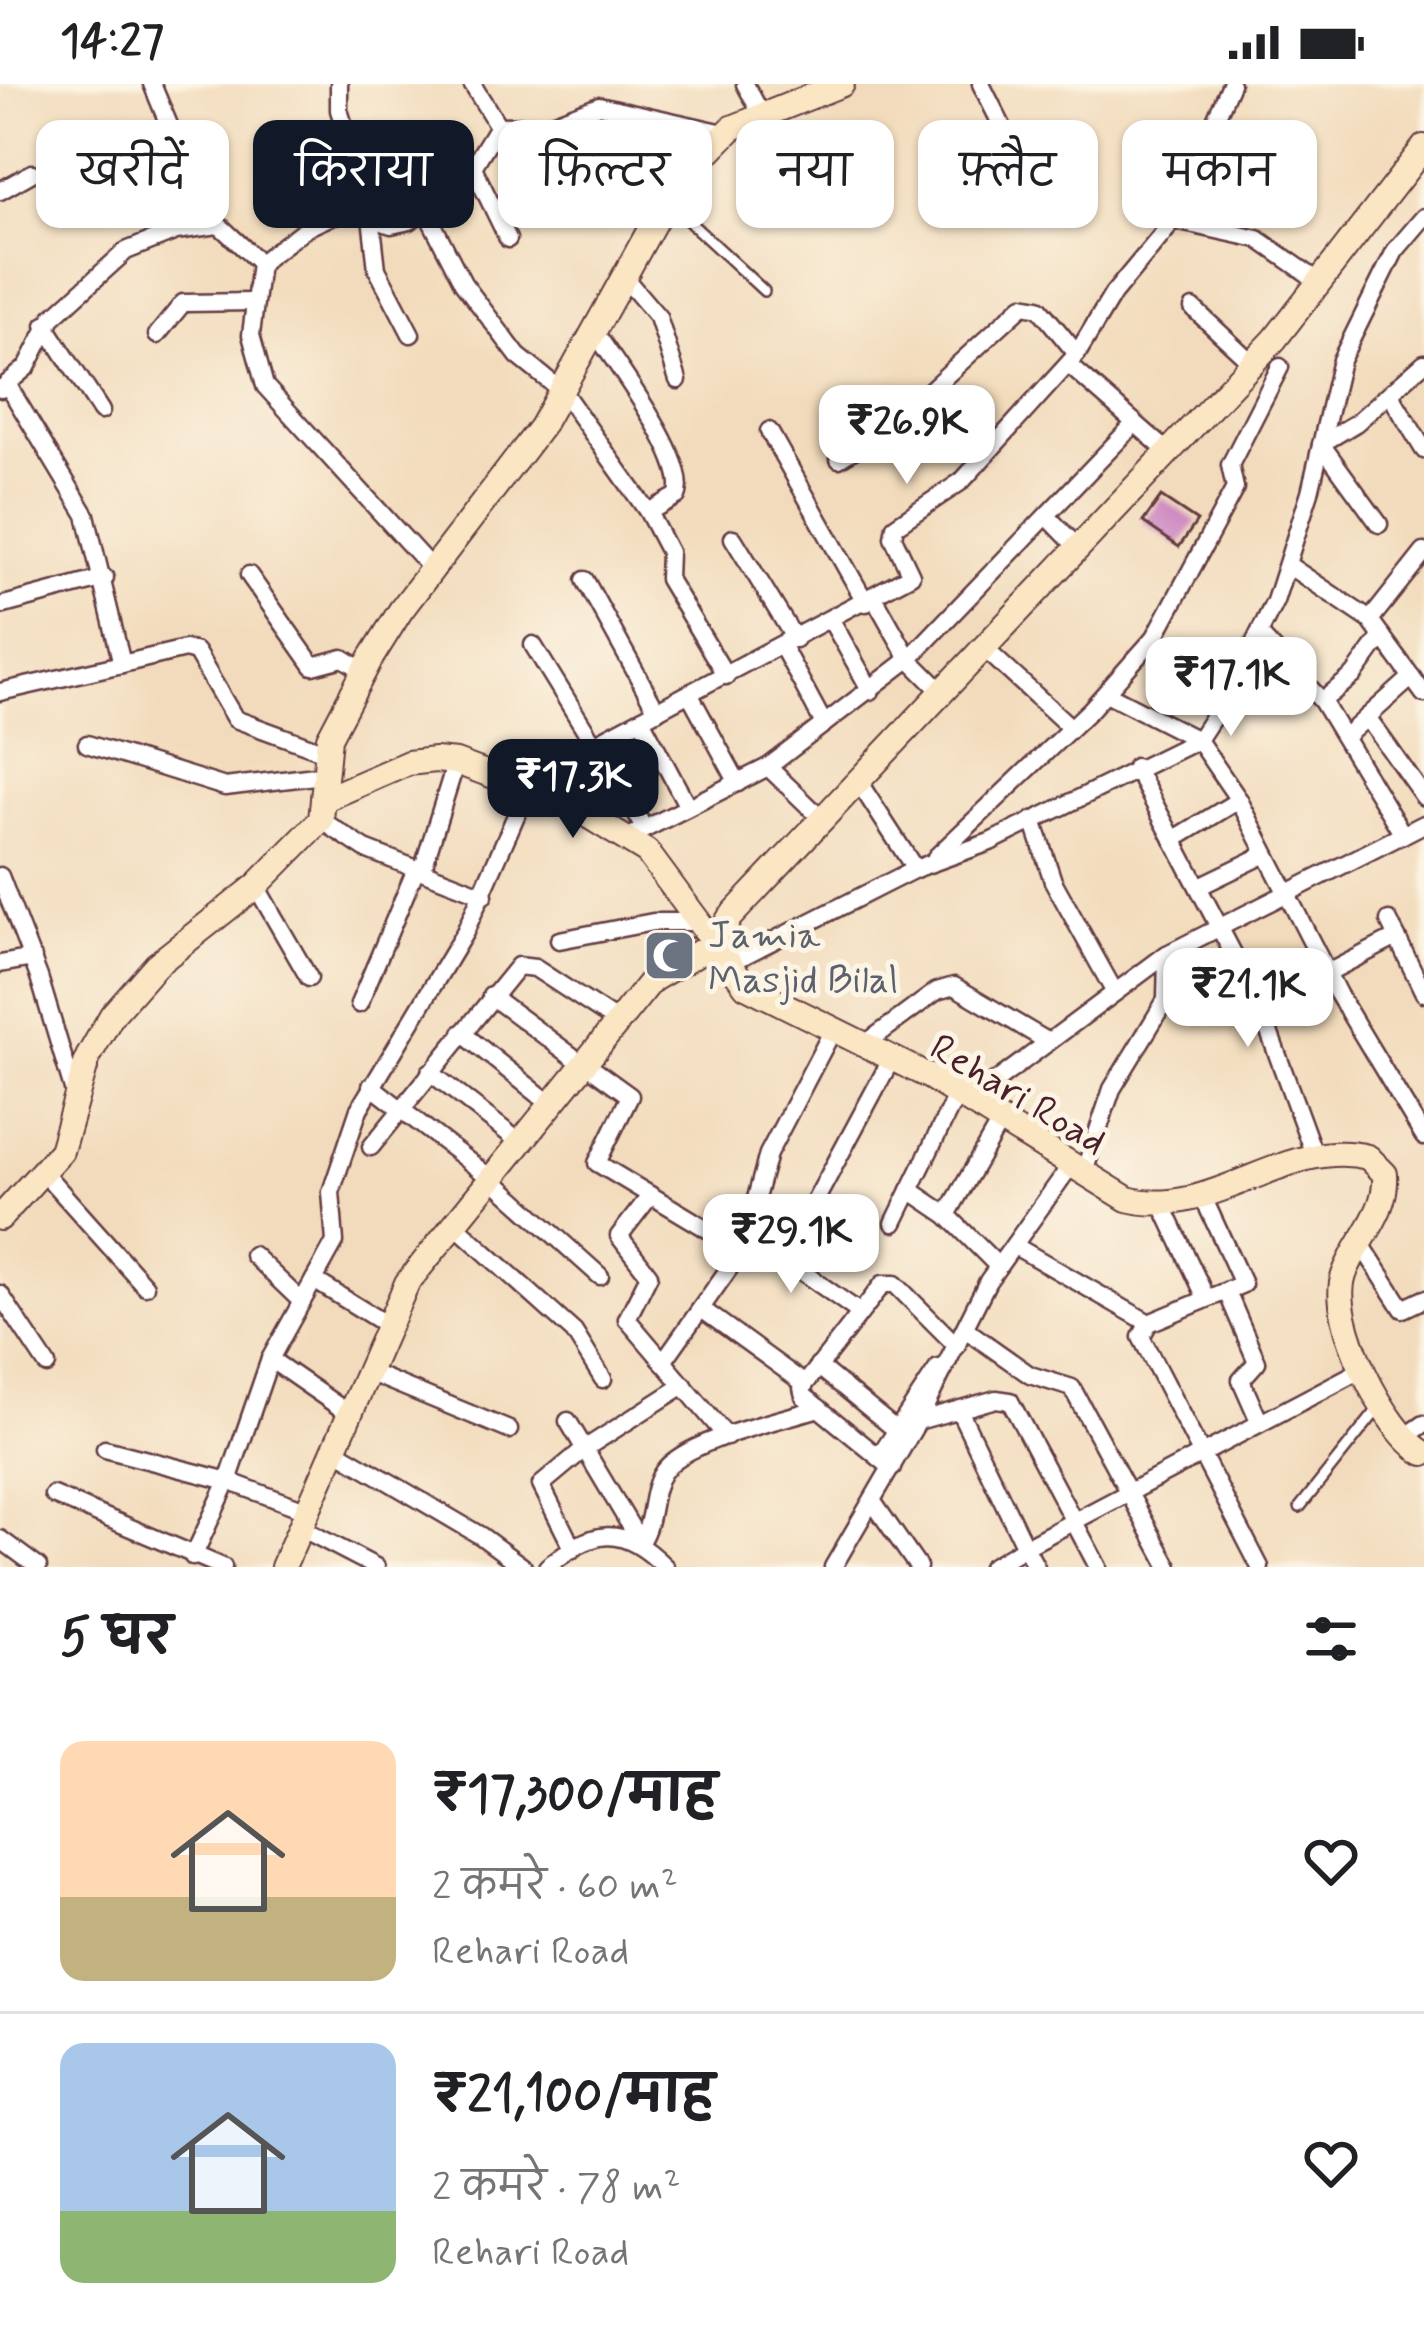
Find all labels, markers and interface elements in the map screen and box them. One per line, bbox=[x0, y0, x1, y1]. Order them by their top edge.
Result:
text: 14:27 bbox=[60, 13, 164, 72]
chip: खरीदें bbox=[36, 120, 229, 228]
chip: किराया bbox=[253, 120, 474, 228]
chip: फ़िल्टर bbox=[498, 120, 712, 228]
chip: नया bbox=[736, 120, 894, 228]
chip: फ़्लैट bbox=[918, 120, 1098, 228]
chip: मकान bbox=[1122, 120, 1317, 228]
pin: ₹26.9K bbox=[809, 385, 1005, 487]
text: ₹26.9K bbox=[846, 398, 968, 449]
pin: ₹17.1K bbox=[1133, 637, 1329, 739]
text: ₹17.1K bbox=[1173, 650, 1289, 701]
pin: ₹17.3K bbox=[475, 739, 671, 841]
text: ₹17.3K bbox=[514, 752, 632, 803]
place label: Jamia Masjid Bilal bbox=[708, 911, 898, 1007]
mosque icon: Jamia Masjid Bilal bbox=[641, 927, 697, 983]
pin: ₹21.1K bbox=[1150, 948, 1346, 1050]
text: ₹21.1K bbox=[1190, 961, 1306, 1012]
street label: Rehari Road bbox=[920, 1023, 1115, 1169]
pin: ₹29.1K bbox=[693, 1194, 889, 1296]
text: ₹29.1K bbox=[730, 1207, 852, 1258]
text: 5 घर bbox=[60, 1606, 172, 1672]
icon: filters bbox=[1298, 1606, 1364, 1672]
text: ₹17,300/माह bbox=[432, 1763, 717, 1829]
icon: home bbox=[156, 1789, 300, 1933]
icon: heart bbox=[1298, 1828, 1364, 1894]
text: 2 कमरे · 60 m² bbox=[432, 1862, 678, 1913]
text: Rehari Road bbox=[432, 1927, 629, 1978]
text: ₹21,100/माह bbox=[432, 2064, 714, 2130]
icon: home bbox=[156, 2091, 300, 2235]
icon: heart bbox=[1298, 2130, 1364, 2196]
text: 2 कमरे · 78 m² bbox=[432, 2163, 681, 2214]
text: Rehari Road bbox=[432, 2228, 629, 2279]

